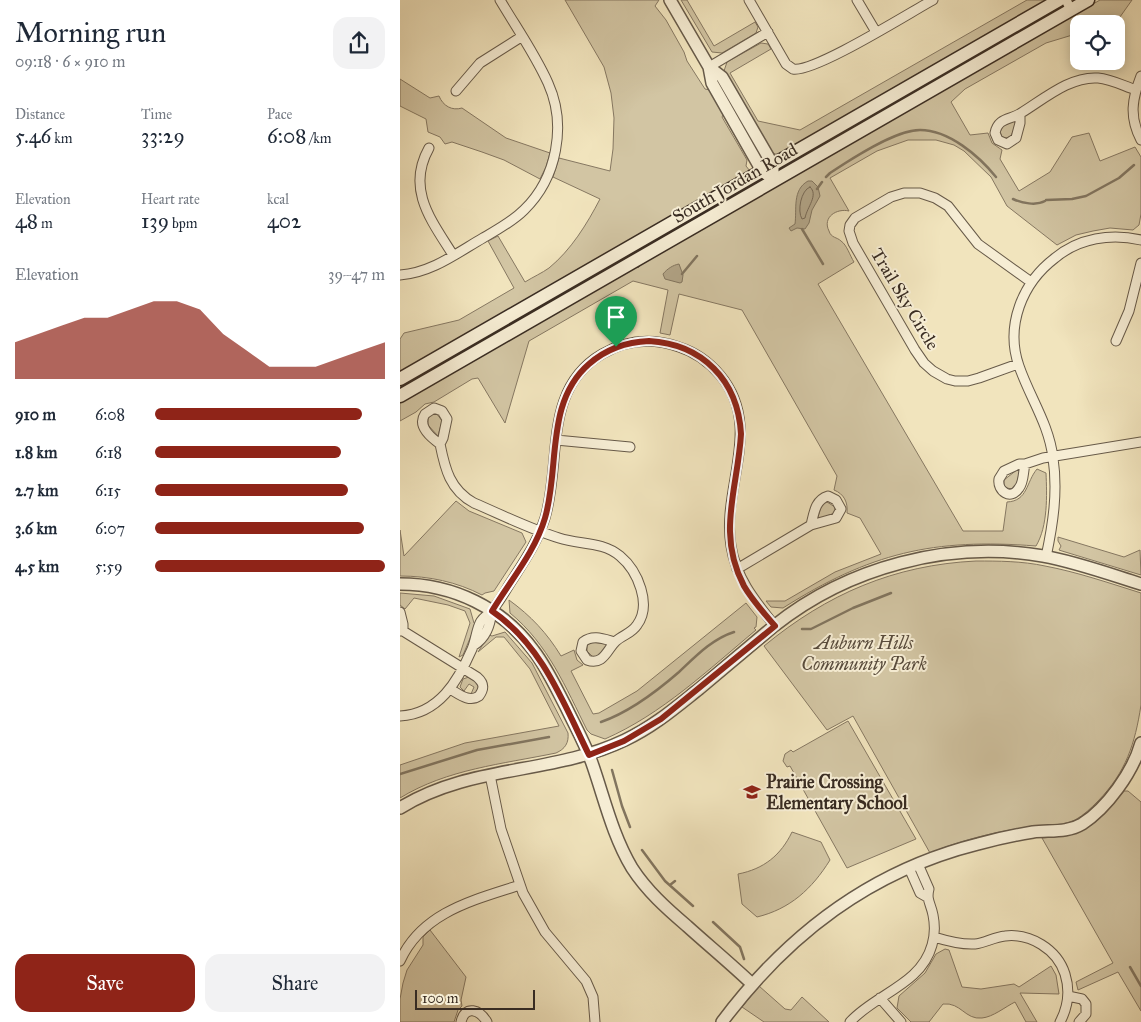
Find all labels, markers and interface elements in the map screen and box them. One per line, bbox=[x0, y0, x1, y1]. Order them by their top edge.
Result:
text: Morning run bbox=[15, 15, 166, 50]
map controls bbox=[1070, 15, 1125, 70]
button: locate bbox=[1070, 15, 1125, 70]
button: share bbox=[333, 17, 385, 69]
text: 09:18 · 6 × 910 m bbox=[15, 52, 125, 71]
text: Distance bbox=[15, 106, 65, 123]
text: Time bbox=[141, 106, 172, 123]
text: Pace bbox=[267, 106, 292, 123]
text: 5.46 bbox=[15, 123, 51, 149]
text: 33:29 bbox=[141, 123, 185, 149]
text: 6:08 bbox=[267, 123, 306, 149]
text: km bbox=[51, 130, 73, 147]
text: /km bbox=[306, 130, 332, 147]
street label: South Jordan Road bbox=[669, 138, 802, 229]
text: Elevation bbox=[15, 191, 71, 208]
text: Heart rate bbox=[141, 191, 200, 208]
text: kcal bbox=[267, 191, 289, 208]
text: 48 bbox=[15, 208, 38, 234]
text: 139 bbox=[141, 208, 169, 234]
text: 402 bbox=[267, 208, 301, 234]
text: m bbox=[38, 215, 53, 232]
text: bpm bbox=[169, 215, 198, 232]
street label: Trail Sky Circle bbox=[866, 244, 944, 354]
text: Elevation bbox=[15, 265, 79, 284]
text: 39–47 m bbox=[328, 265, 385, 284]
pin bbox=[595, 296, 637, 347]
icon: arrive bbox=[602, 303, 630, 331]
text: 910 m bbox=[15, 405, 56, 424]
text: 6:08 bbox=[95, 405, 125, 424]
text: 1.8 km bbox=[15, 443, 57, 462]
text: 6:18 bbox=[95, 443, 122, 462]
text: 2.7 km bbox=[15, 481, 58, 500]
text: 6:15 bbox=[95, 481, 121, 500]
text: 3.6 km bbox=[15, 519, 57, 538]
text: 6:07 bbox=[95, 519, 125, 538]
text: 4.5 km bbox=[15, 557, 59, 576]
text: 5:59 bbox=[95, 557, 123, 576]
park label: Auburn Hills Community Park bbox=[801, 632, 927, 675]
place label: Prairie Crossing Elementary School bbox=[766, 771, 909, 815]
school or university icon: Prairie Crossing Elementary School bbox=[742, 782, 762, 802]
button: Save bbox=[15, 954, 195, 1012]
button: Share bbox=[205, 954, 385, 1012]
scale bar bbox=[415, 987, 535, 1010]
text: 100 m bbox=[422, 990, 459, 1007]

